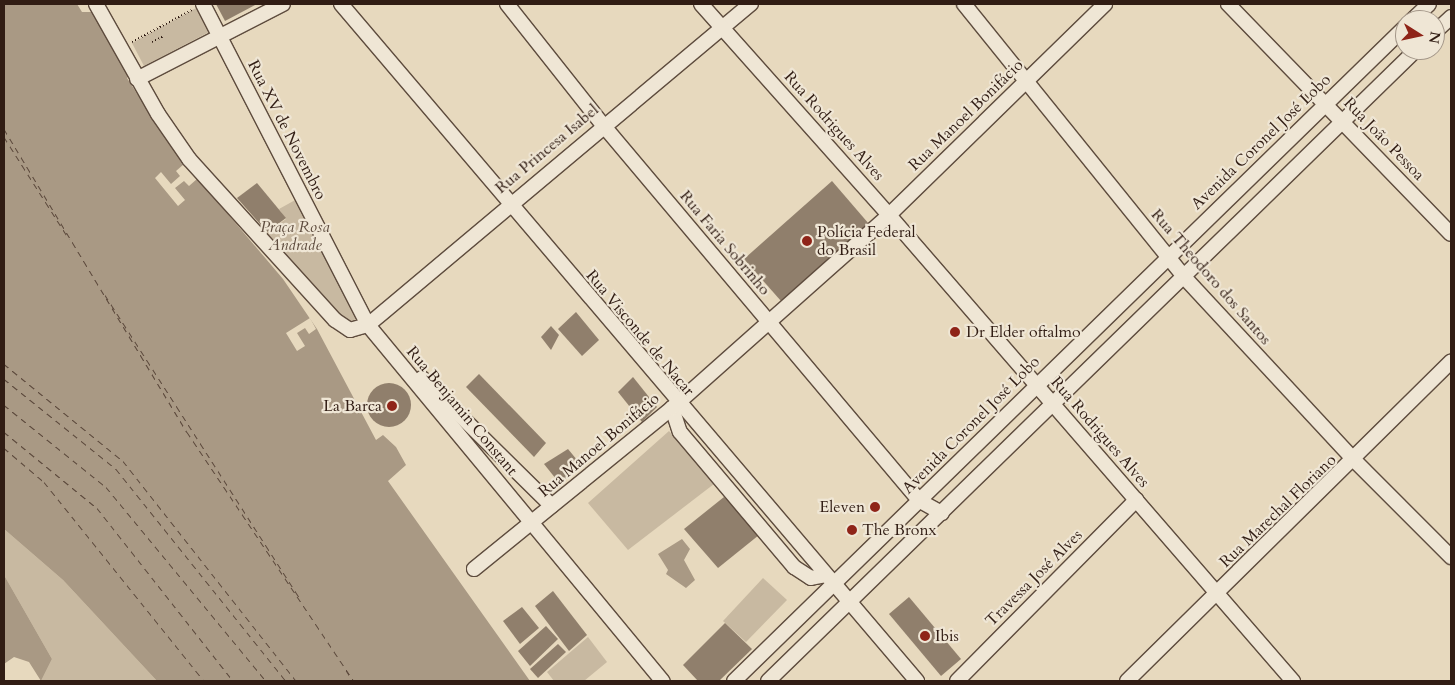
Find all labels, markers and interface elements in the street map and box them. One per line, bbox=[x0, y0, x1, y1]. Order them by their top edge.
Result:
north arrow bbox=[1395, 10, 1445, 60]
text: N bbox=[1424, 30, 1445, 45]
street label: Rua Manoel Bonifácio bbox=[905, 55, 1027, 175]
street label: Rua XV de Novembro bbox=[243, 57, 331, 203]
street label: Rua Rodrigues Alves bbox=[780, 67, 888, 185]
street label: Avenida Coronel José Lobo bbox=[1187, 70, 1335, 214]
street label: Rua João Pessoa bbox=[1340, 93, 1428, 185]
street label: Rua Princesa Isabel bbox=[492, 100, 602, 198]
street label: Rua Faria Sobrinho bbox=[676, 187, 774, 299]
street label: Rua Theodoro dos Santos bbox=[1147, 205, 1275, 349]
park label: Praça Rosa Andrade bbox=[260, 217, 330, 255]
place label: Polícia Federal do Brasil bbox=[817, 222, 916, 260]
marker: Polícia Federal do Brasil bbox=[801, 235, 813, 247]
street label: Rua Visconde de Nacar bbox=[582, 266, 698, 400]
place label: Dr Elder oftalmo bbox=[966, 322, 1081, 342]
marker: Dr Elder oftalmo bbox=[948, 325, 962, 339]
street label: Rua Benjamin Constant bbox=[402, 343, 522, 479]
street label: Avenida Coronel José Lobo bbox=[898, 352, 1044, 498]
street label: Rua Rodrigues Alves bbox=[1047, 373, 1153, 491]
street label: Rua Manoel Bonifácio bbox=[535, 389, 663, 501]
place label: La Barca bbox=[323, 396, 382, 416]
marker: La Barca bbox=[386, 400, 398, 412]
street label: Rua Marechal Floriano bbox=[1216, 450, 1340, 572]
place label: Eleven bbox=[819, 497, 865, 517]
marker: Eleven bbox=[869, 501, 881, 513]
place label: The Bronx bbox=[862, 520, 936, 540]
marker: The Bronx bbox=[846, 524, 858, 536]
street label: Travessa José Alves bbox=[982, 526, 1086, 630]
place label: Ibis bbox=[935, 626, 959, 646]
marker: Ibis bbox=[919, 630, 931, 642]

